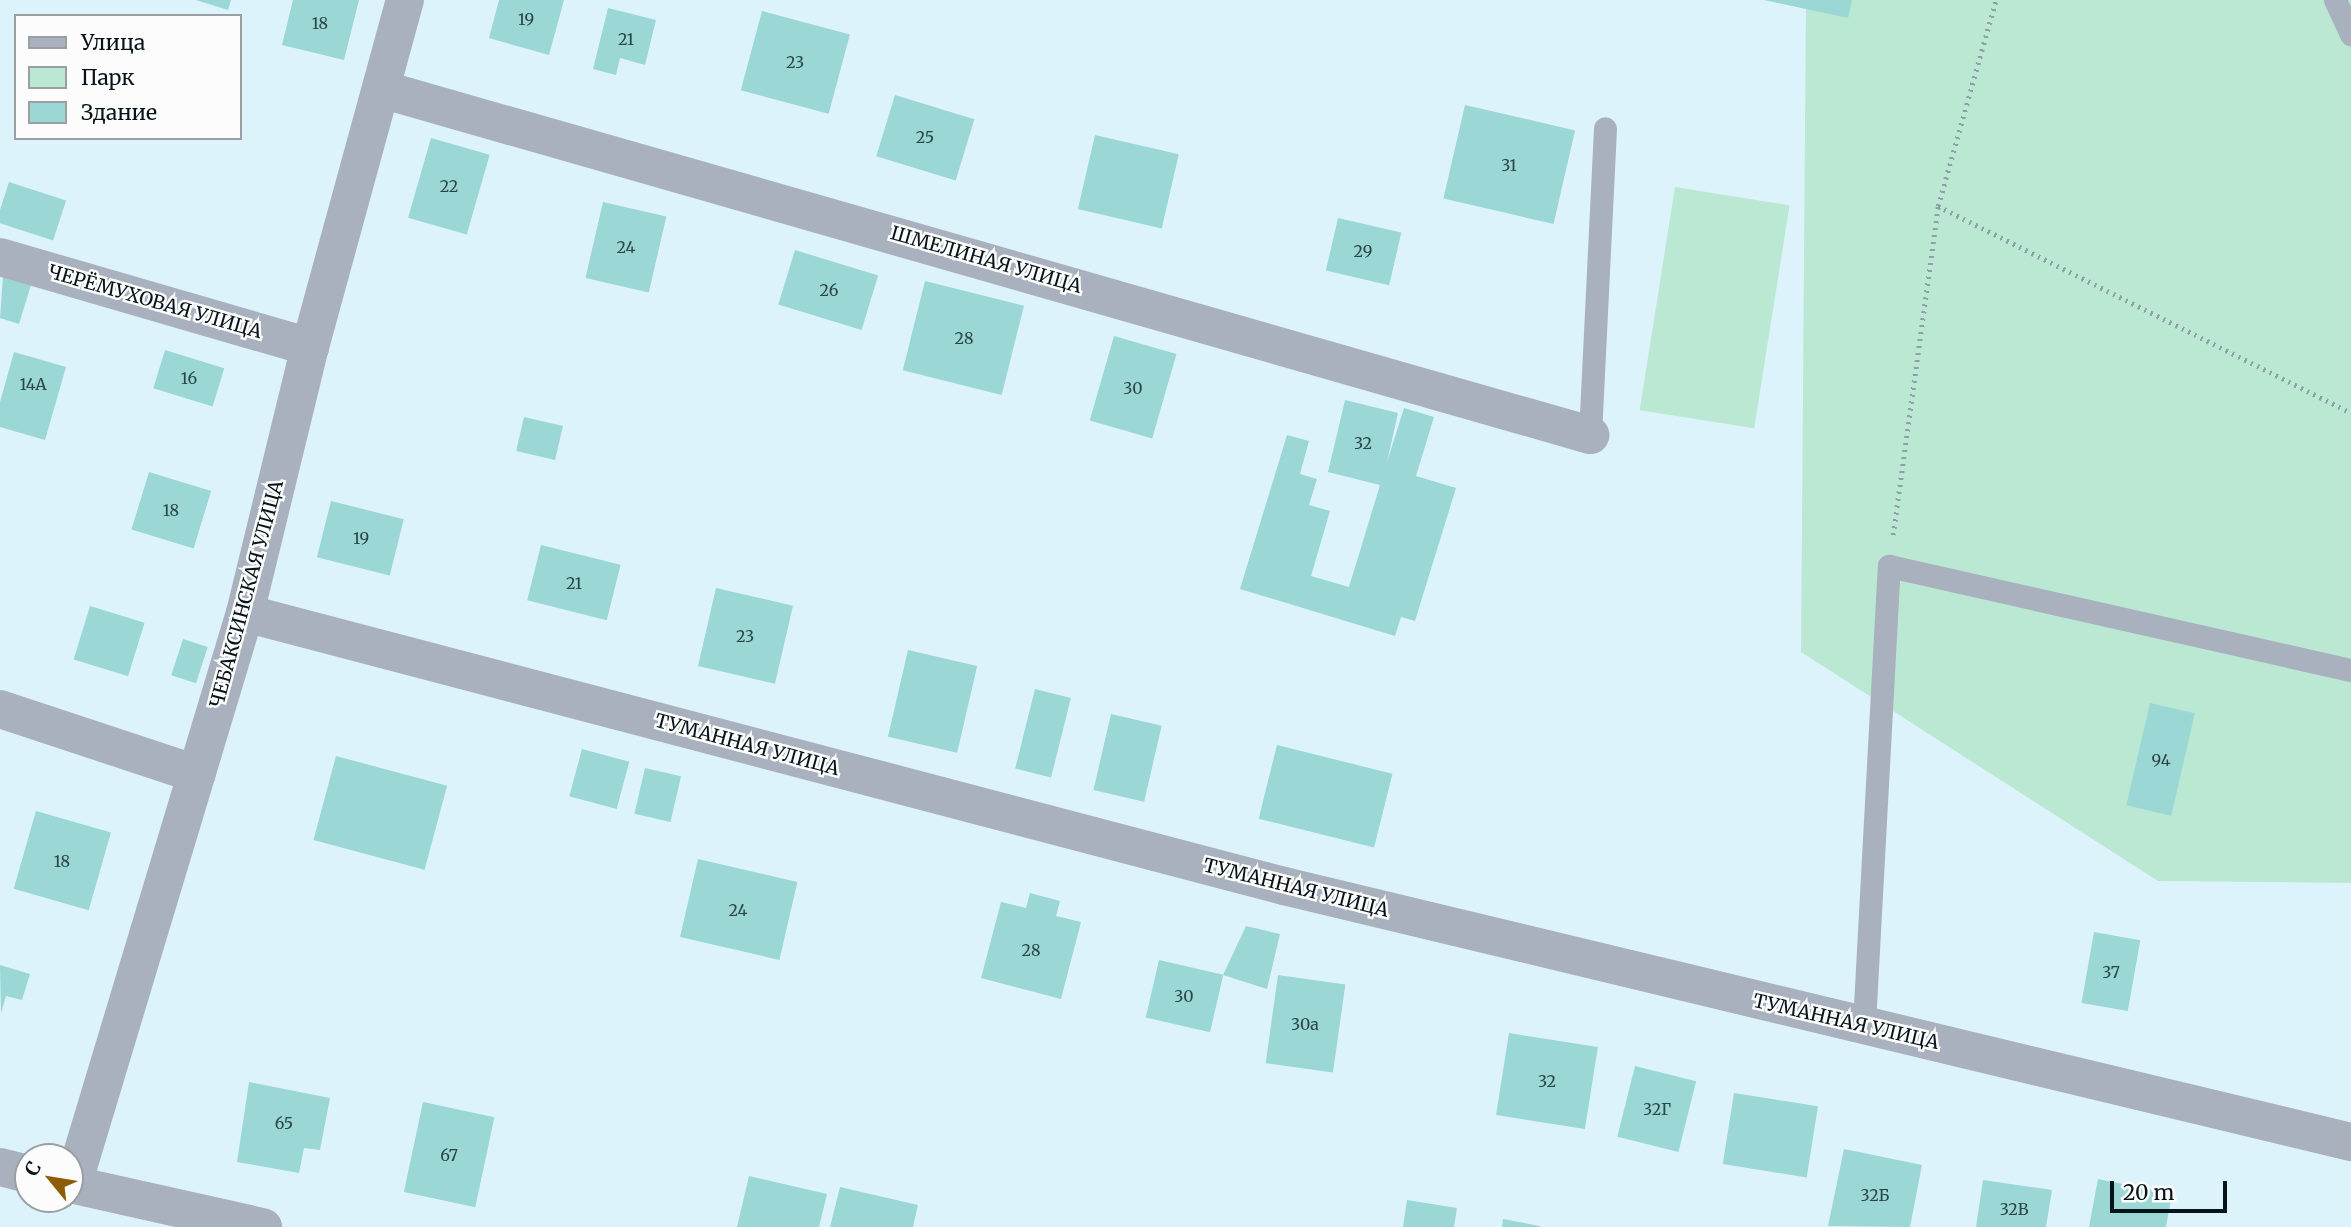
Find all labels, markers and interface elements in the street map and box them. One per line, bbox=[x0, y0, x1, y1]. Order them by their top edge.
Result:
house number: 19 bbox=[518, 9, 534, 29]
house number: 18 bbox=[312, 13, 328, 33]
legend bbox=[14, 14, 242, 140]
text: Улица bbox=[81, 29, 145, 56]
house number: 21 bbox=[618, 29, 634, 49]
house number: 23 bbox=[786, 52, 804, 72]
text: Парк bbox=[81, 64, 135, 91]
text: Здание bbox=[81, 99, 157, 126]
house number: 25 bbox=[916, 127, 934, 147]
house number: 31 bbox=[1501, 155, 1517, 175]
house number: 22 bbox=[440, 176, 458, 196]
street label: ШМЕЛИНАЯ УЛИЦА bbox=[888, 222, 1084, 298]
house number: 24 bbox=[617, 237, 635, 257]
house number: 29 bbox=[1354, 241, 1372, 261]
street label: ЧЕРЁМУХОВАЯ УЛИЦА bbox=[46, 261, 264, 343]
house number: 26 bbox=[820, 280, 838, 300]
house number: 28 bbox=[955, 328, 973, 348]
house number: 16 bbox=[181, 368, 197, 388]
house number: 14А bbox=[19, 374, 47, 394]
house number: 30 bbox=[1123, 378, 1143, 398]
house number: 32 bbox=[1354, 433, 1372, 453]
street label: ЧЕБАКСИНСКАЯ УЛИЦА bbox=[206, 478, 288, 710]
house number: 18 bbox=[163, 500, 179, 520]
house number: 19 bbox=[353, 528, 369, 548]
house number: 21 bbox=[566, 573, 582, 593]
house number: 23 bbox=[736, 626, 754, 646]
street label: ТУМАННАЯ УЛИЦА bbox=[652, 709, 842, 781]
house number: 94 bbox=[2151, 750, 2171, 770]
house number: 18 bbox=[54, 851, 70, 871]
street label: ТУМАННАЯ УЛИЦА bbox=[1201, 854, 1391, 922]
house number: 24 bbox=[729, 900, 747, 920]
house number: 28 bbox=[1022, 940, 1040, 960]
house number: 37 bbox=[2102, 962, 2120, 982]
house number: 30 bbox=[1174, 986, 1194, 1006]
street label: ТУМАННАЯ УЛИЦА bbox=[1751, 990, 1941, 1054]
house number: 30а bbox=[1291, 1014, 1319, 1034]
house number: 32 bbox=[1538, 1071, 1556, 1091]
house number: 32Г bbox=[1643, 1099, 1671, 1119]
house number: 65 bbox=[275, 1113, 293, 1133]
north arrow bbox=[14, 1143, 84, 1213]
house number: 67 bbox=[440, 1145, 458, 1165]
text: С bbox=[19, 1157, 46, 1180]
scale bar bbox=[2113, 1168, 2230, 1212]
text: 20 m bbox=[2123, 1179, 2174, 1206]
house number: 32Б bbox=[1861, 1185, 1889, 1205]
house number: 32В bbox=[2000, 1199, 2028, 1219]

